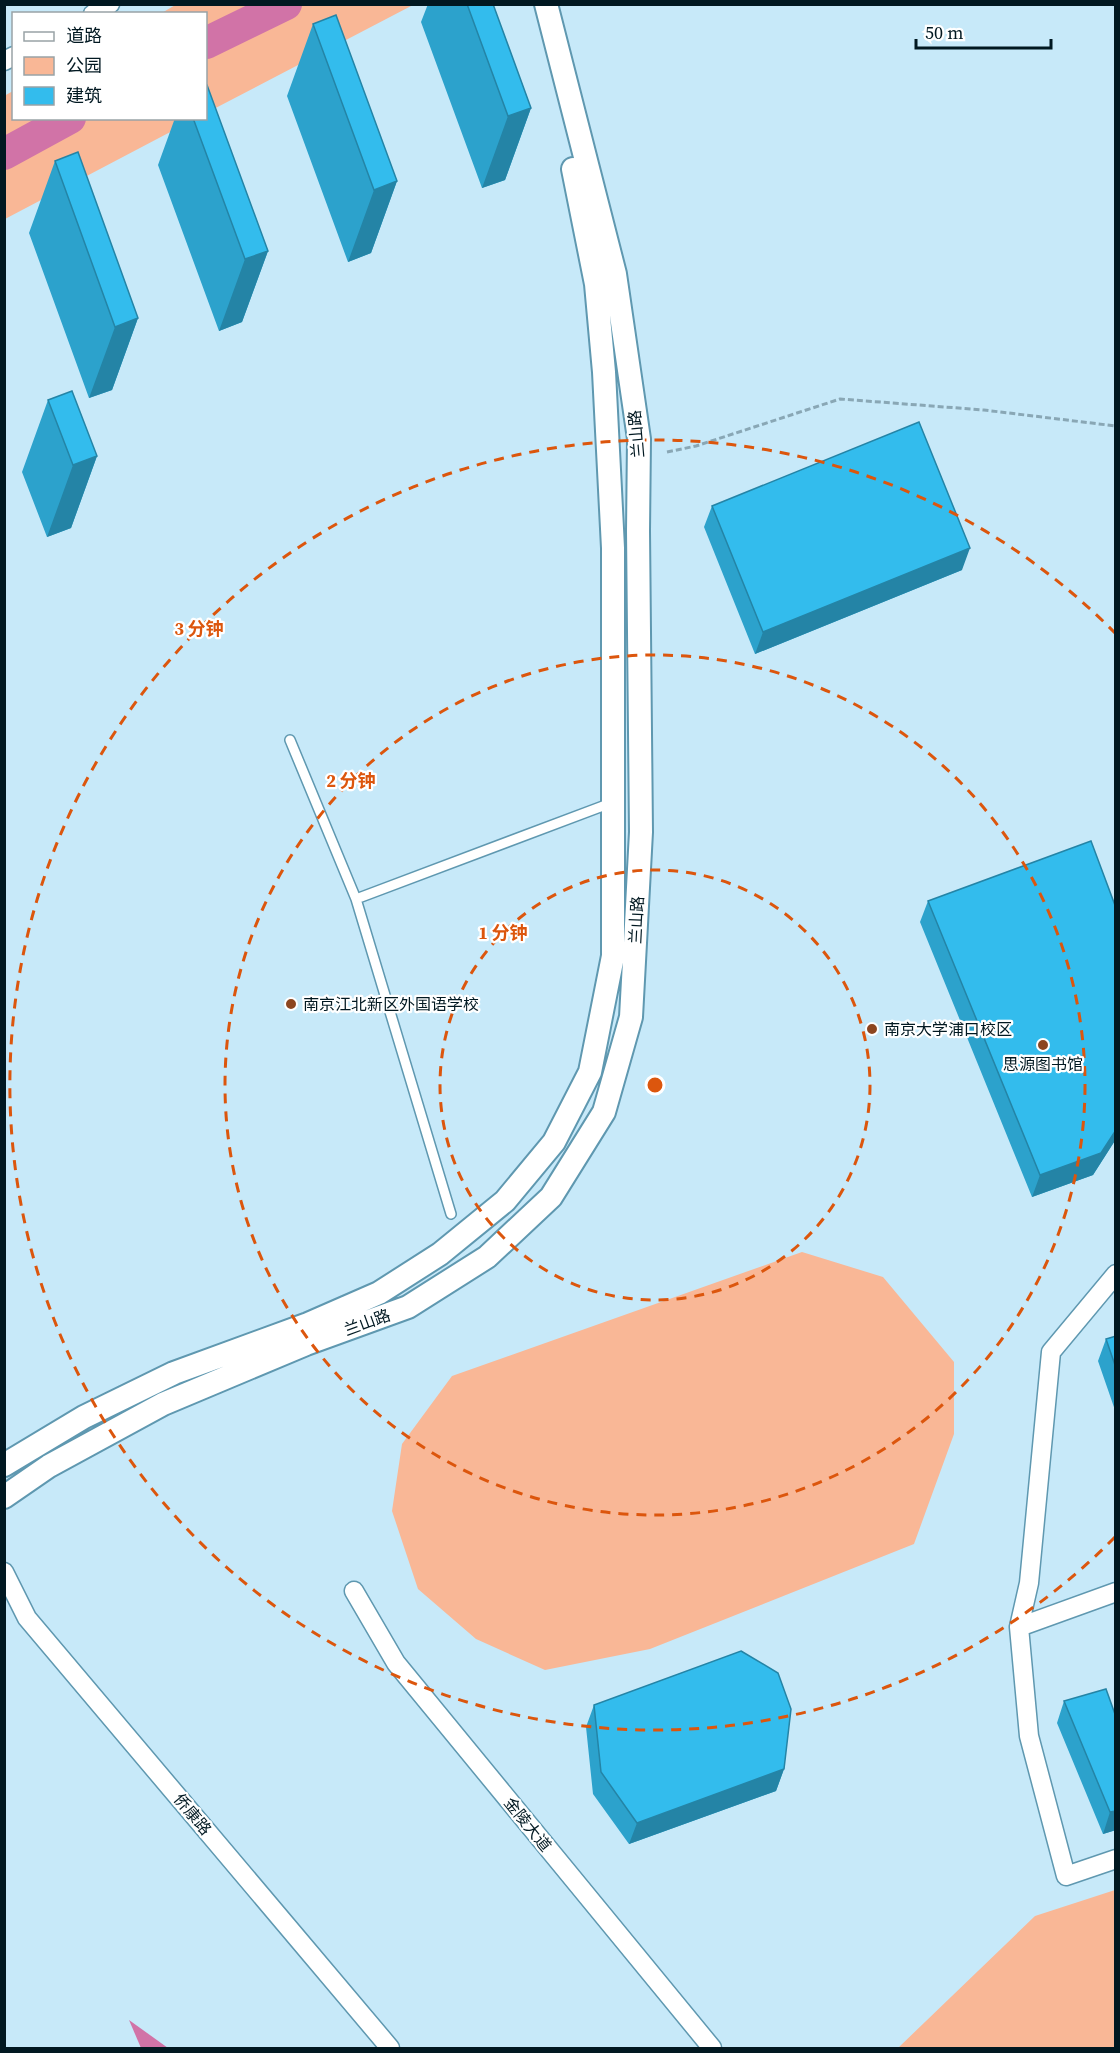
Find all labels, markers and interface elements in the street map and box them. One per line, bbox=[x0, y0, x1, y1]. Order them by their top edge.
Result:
legend bbox=[12, 12, 207, 120]
scale bar bbox=[916, 12, 1051, 50]
text: 50 m bbox=[925, 20, 963, 45]
text: 道路 bbox=[66, 23, 102, 48]
text: 公园 bbox=[66, 53, 102, 78]
text: 建筑 bbox=[66, 83, 102, 108]
street label: 兰山路 bbox=[623, 409, 649, 459]
text: 3 分钟 bbox=[174, 616, 224, 641]
text: 2 分钟 bbox=[326, 768, 376, 793]
street label: 兰山路 bbox=[624, 895, 648, 945]
text: 1 分钟 bbox=[478, 920, 528, 945]
place label: 南京江北新区外国语学校 bbox=[303, 993, 479, 1015]
marker: 南京江北新区外国语学校 bbox=[284, 997, 298, 1011]
place label: 南京大学浦口校区 bbox=[884, 1018, 1012, 1040]
marker: 南京大学浦口校区 bbox=[865, 1022, 879, 1036]
marker: 思源图书馆 bbox=[1036, 1038, 1050, 1052]
place label: 思源图书馆 bbox=[1003, 1053, 1083, 1075]
centre of rings bbox=[645, 1075, 665, 1095]
street label: 兰山路 bbox=[341, 1303, 393, 1341]
street label: 侨康路 bbox=[169, 1789, 217, 1839]
street label: 金陵大道 bbox=[499, 1792, 557, 1856]

